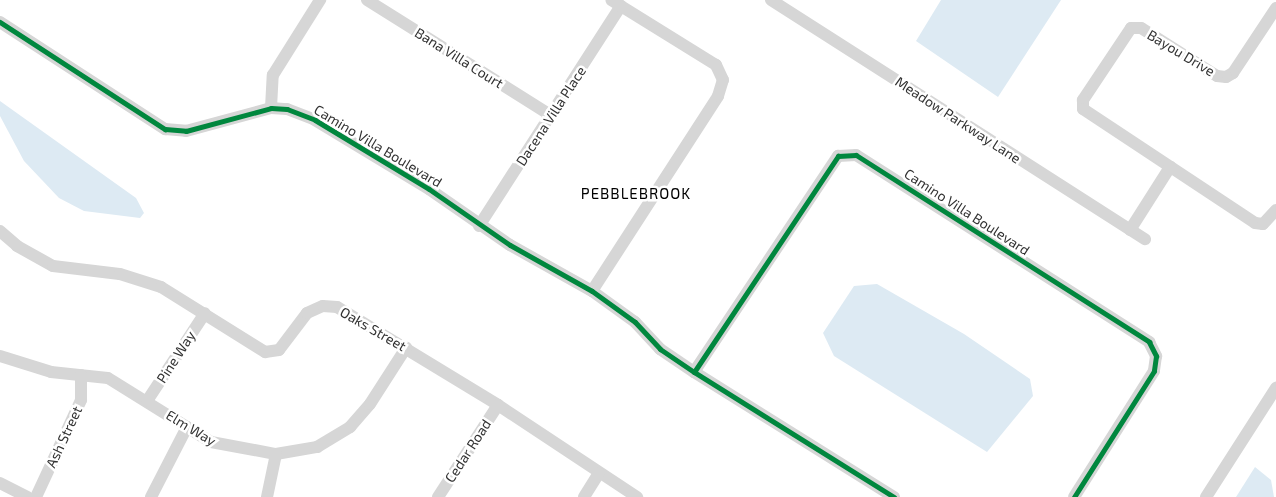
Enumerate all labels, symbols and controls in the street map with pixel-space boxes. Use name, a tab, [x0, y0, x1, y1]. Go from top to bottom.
street label: Bana Villa Court	[412, 24, 506, 92]
street label: Bayou Drive	[1144, 26, 1218, 80]
street label: Dacena Villa Place	[512, 63, 590, 169]
street label: Meadow Parkway Lane	[892, 73, 1024, 167]
street label: Camino Villa Boulevard	[311, 101, 445, 191]
street label: Camino Villa Boulevard	[901, 165, 1033, 259]
district label: PEBBLEBROOK	[579, 185, 693, 203]
street label: Oaks Street	[337, 303, 409, 355]
street label: Pine Way	[153, 328, 199, 386]
street label: Ash Street	[42, 404, 86, 470]
street label: Elm Way	[163, 406, 219, 450]
street label: Cedar Road	[441, 416, 495, 486]

